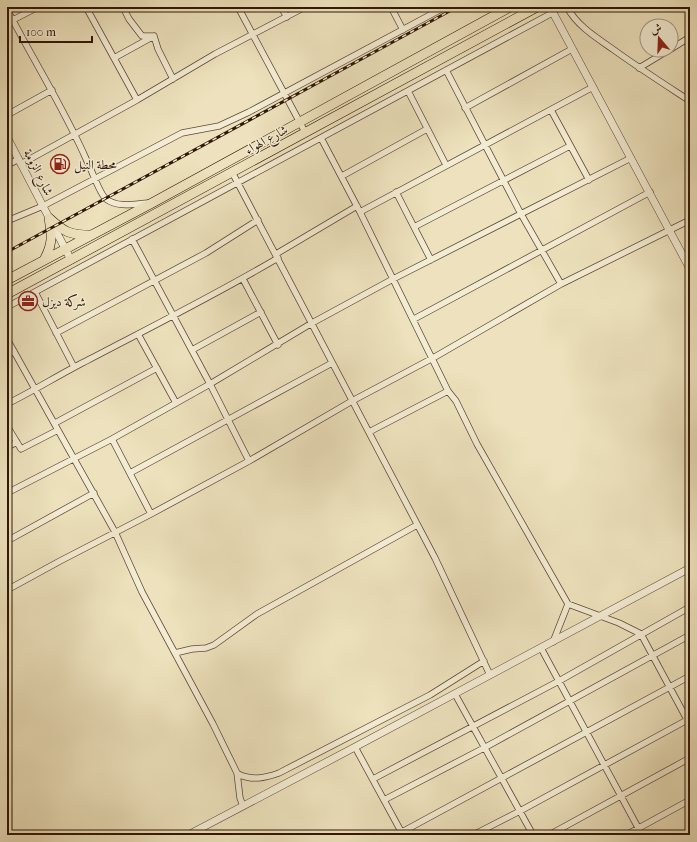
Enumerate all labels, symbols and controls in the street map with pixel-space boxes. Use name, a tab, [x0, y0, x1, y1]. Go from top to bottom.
scale bar	[20, 18, 92, 44]
north arrow	[639, 18, 679, 58]
text: ش	[649, 21, 663, 37]
text: 100 m	[26, 25, 56, 39]
street label: شارع الهواء	[242, 122, 292, 161]
street label: شارع الزومة	[17, 147, 57, 200]
fuel station icon: محطة النيل	[49, 153, 71, 175]
place label: محطة النيل	[74, 157, 117, 174]
office icon: شركة ديزل	[17, 290, 39, 312]
place label: شركة ديزل	[42, 293, 86, 310]

